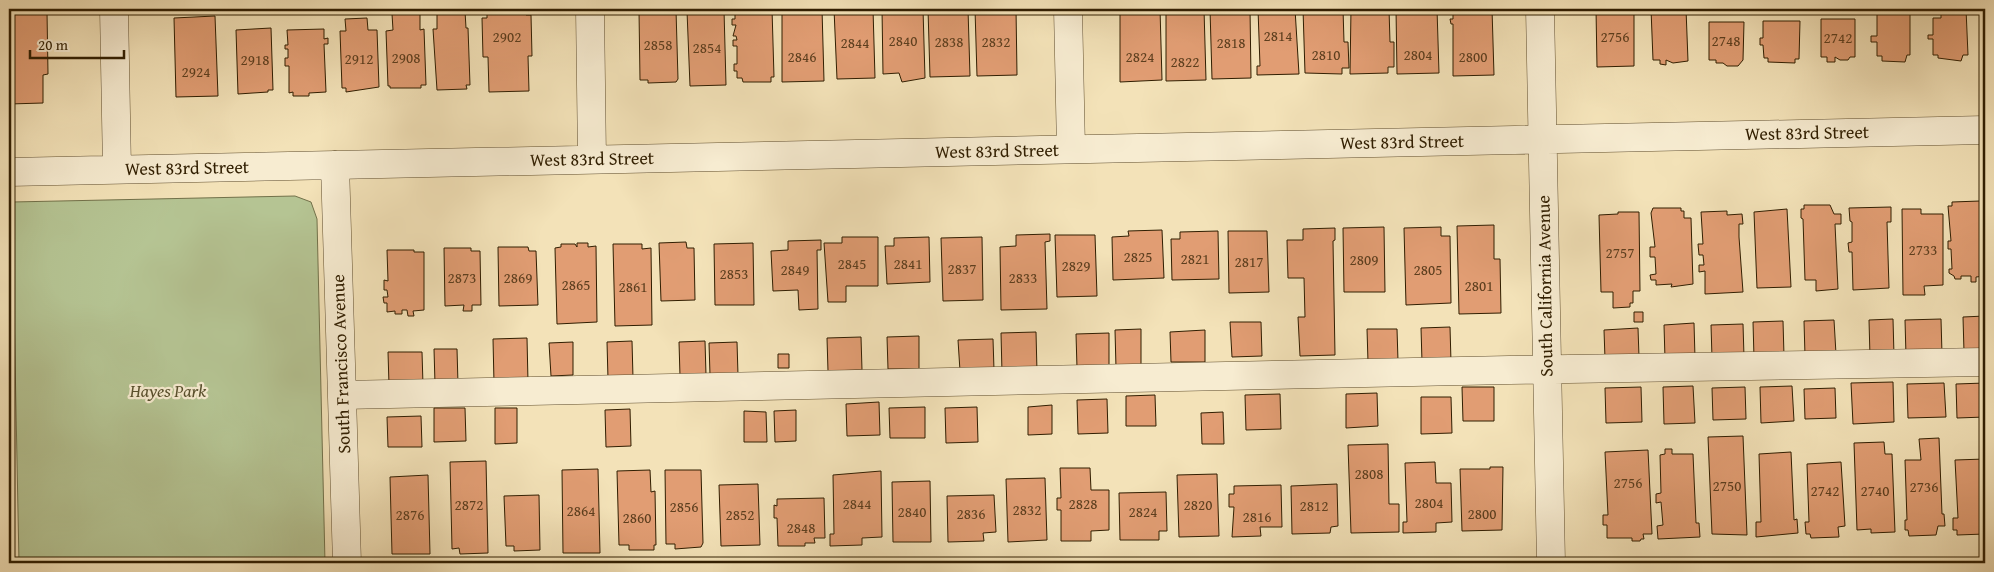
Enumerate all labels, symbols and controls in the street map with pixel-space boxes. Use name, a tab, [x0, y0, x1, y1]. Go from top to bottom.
house number: 2814	[1264, 25, 1292, 46]
house number: 2902	[493, 26, 521, 47]
house number: 2756	[1601, 26, 1629, 47]
house number: 2742	[1824, 27, 1852, 48]
scale bar	[30, 28, 124, 60]
house number: 2840	[889, 30, 917, 51]
house number: 2748	[1712, 30, 1740, 51]
house number: 2838	[935, 31, 963, 52]
house number: 2832	[982, 31, 1010, 52]
house number: 2844	[841, 32, 869, 53]
house number: 2818	[1217, 32, 1245, 53]
text: 20 m	[38, 34, 69, 55]
house number: 2858	[644, 34, 672, 55]
house number: 2854	[693, 37, 721, 58]
house number: 2810	[1312, 44, 1340, 65]
house number: 2804	[1404, 44, 1432, 65]
house number: 2846	[788, 46, 816, 67]
house number: 2824	[1126, 46, 1154, 67]
house number: 2800	[1459, 46, 1487, 67]
house number: 2908	[392, 47, 420, 68]
house number: 2912	[345, 48, 373, 69]
house number: 2918	[241, 49, 269, 70]
house number: 2822	[1171, 51, 1199, 72]
house number: 2924	[182, 61, 210, 82]
street label: West 83rd Street	[1745, 118, 1870, 147]
street label: West 83rd Street	[1340, 127, 1465, 156]
street label: West 83rd Street	[935, 136, 1060, 165]
street label: West 83rd Street	[530, 144, 655, 173]
street label: West 83rd Street	[125, 153, 250, 182]
street label: South California Avenue	[1529, 195, 1560, 377]
house number: 2733	[1909, 239, 1937, 260]
house number: 2757	[1606, 242, 1634, 263]
house number: 2825	[1124, 246, 1152, 267]
house number: 2821	[1181, 248, 1209, 269]
house number: 2809	[1350, 249, 1378, 270]
house number: 2817	[1235, 251, 1263, 272]
house number: 2845	[838, 253, 866, 274]
house number: 2841	[894, 253, 922, 274]
house number: 2829	[1062, 255, 1090, 276]
house number: 2837	[948, 258, 976, 279]
house number: 2849	[781, 259, 809, 280]
house number: 2805	[1414, 259, 1442, 280]
house number: 2853	[720, 263, 748, 284]
house number: 2873	[448, 267, 476, 288]
house number: 2869	[504, 267, 532, 288]
house number: 2833	[1009, 267, 1037, 288]
street label: South Francisco Avenue	[324, 274, 357, 454]
house number: 2865	[562, 274, 590, 295]
house number: 2801	[1465, 275, 1493, 296]
house number: 2861	[619, 276, 647, 297]
park label: Hayes Park	[129, 377, 207, 404]
house number: 2808	[1355, 463, 1383, 484]
house number: 2756	[1614, 472, 1642, 493]
house number: 2750	[1713, 475, 1741, 496]
house number: 2736	[1910, 476, 1938, 497]
house number: 2742	[1811, 480, 1839, 501]
house number: 2740	[1861, 480, 1889, 501]
house number: 2804	[1415, 492, 1443, 513]
house number: 2844	[843, 493, 871, 514]
house number: 2828	[1069, 493, 1097, 514]
house number: 2872	[455, 494, 483, 515]
house number: 2820	[1184, 494, 1212, 515]
house number: 2812	[1300, 495, 1328, 516]
house number: 2856	[670, 496, 698, 517]
house number: 2832	[1013, 499, 1041, 520]
house number: 2864	[567, 500, 595, 521]
house number: 2840	[898, 501, 926, 522]
house number: 2824	[1129, 501, 1157, 522]
house number: 2836	[957, 503, 985, 524]
house number: 2800	[1468, 503, 1496, 524]
house number: 2876	[396, 504, 424, 525]
house number: 2852	[726, 504, 754, 525]
house number: 2816	[1243, 506, 1271, 527]
house number: 2860	[623, 507, 651, 528]
house number: 2848	[787, 517, 815, 538]

